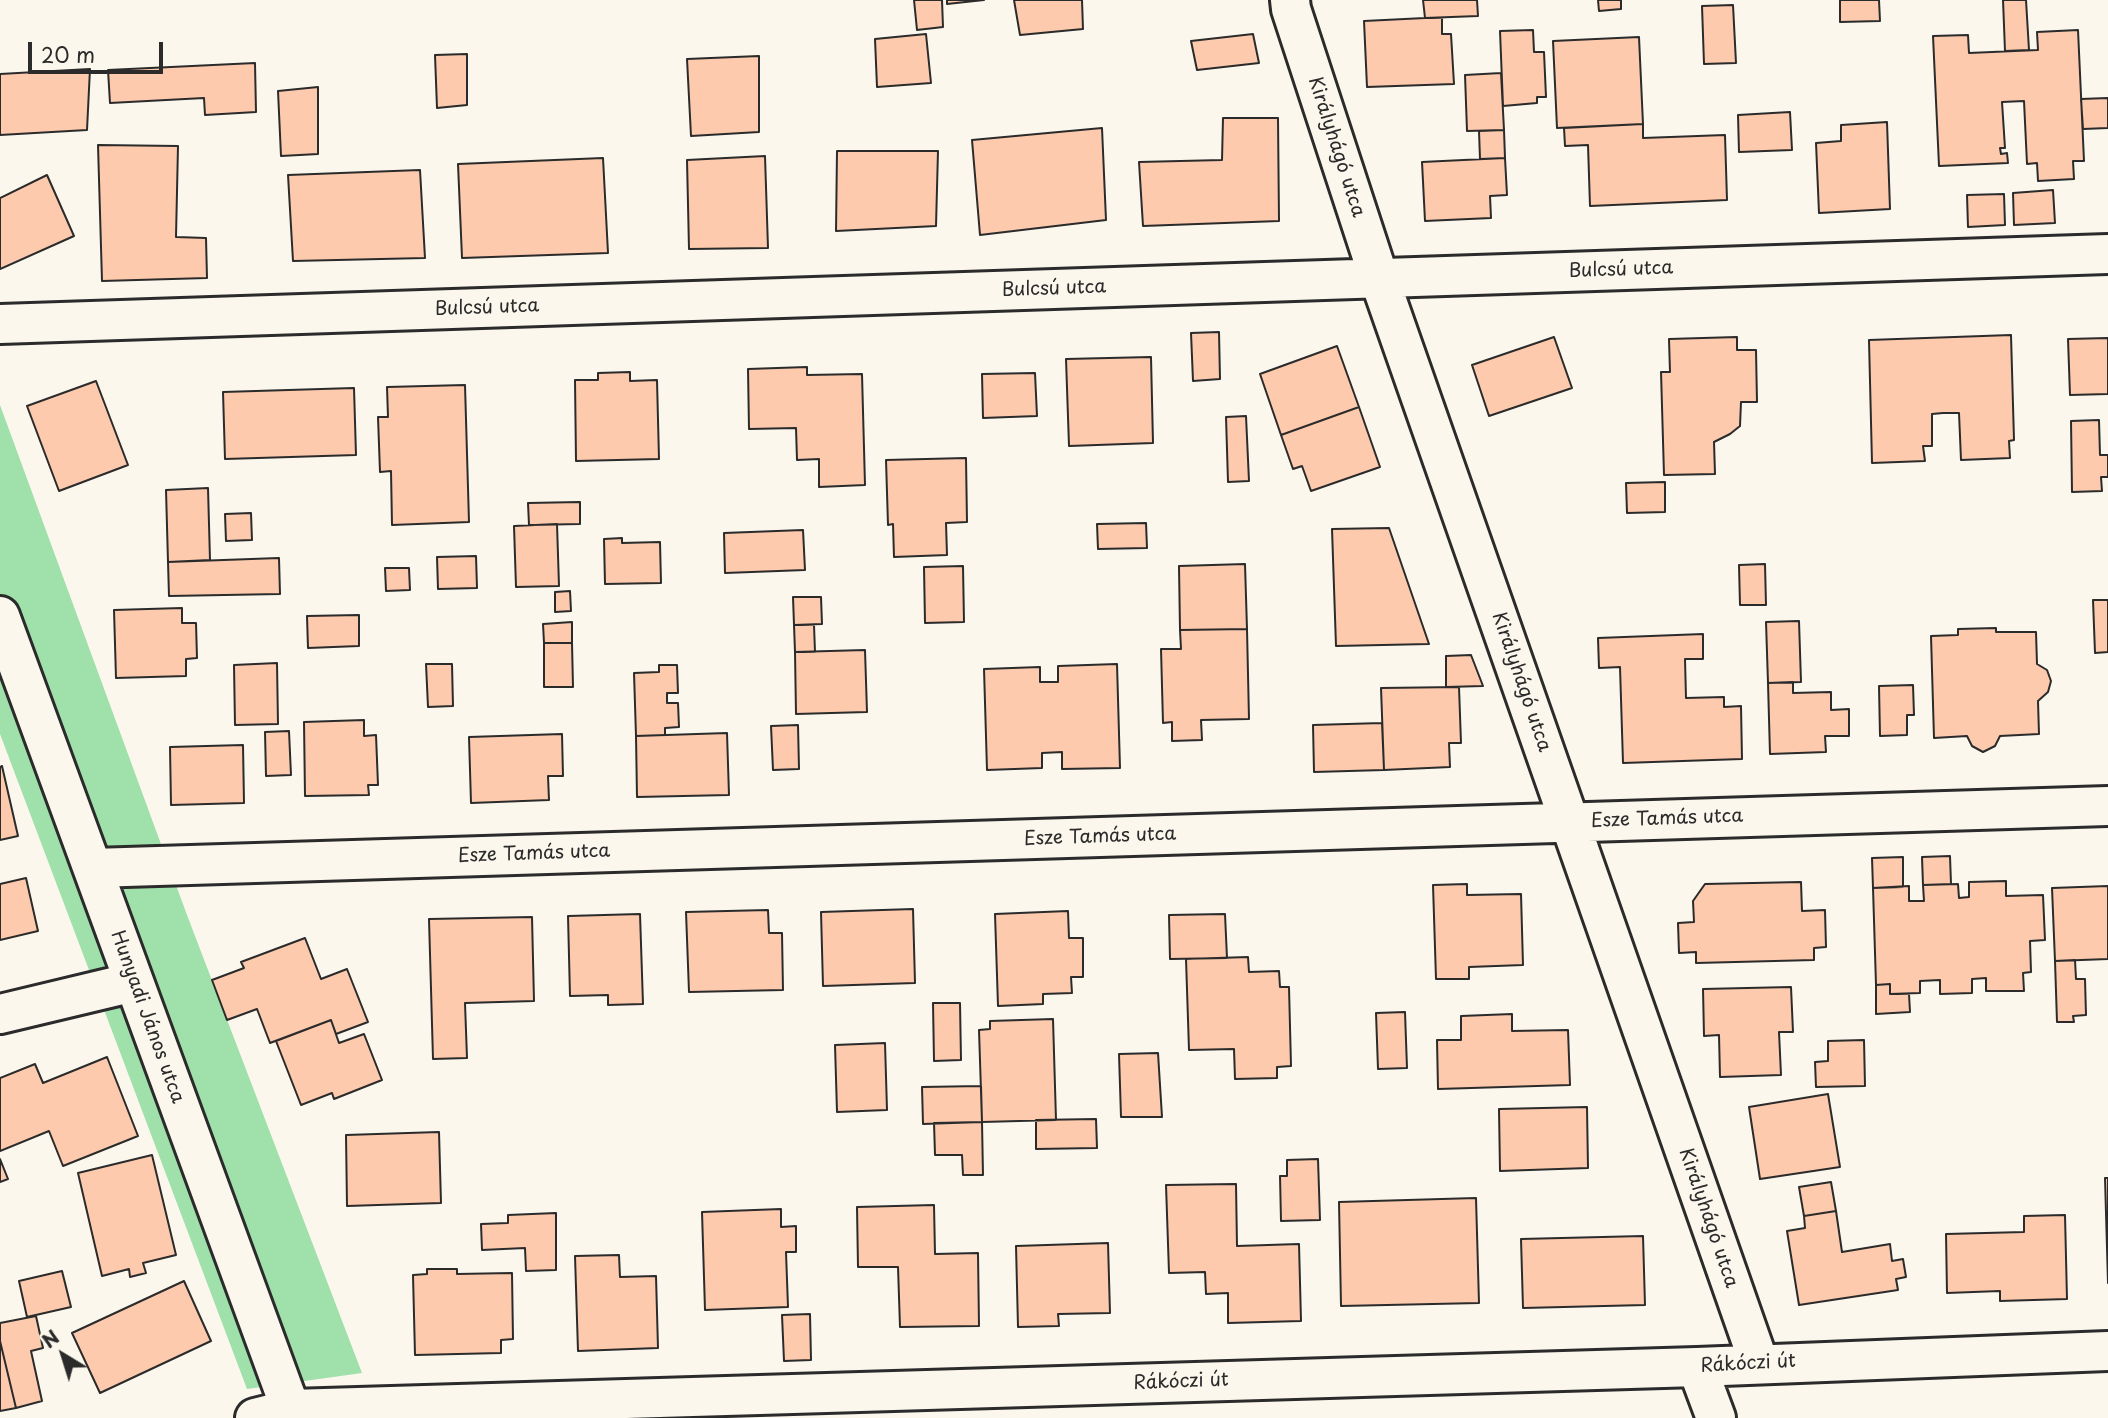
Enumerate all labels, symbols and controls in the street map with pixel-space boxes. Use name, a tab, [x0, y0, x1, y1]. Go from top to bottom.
scale bar	[32, 28, 166, 72]
text: 20 m	[41, 38, 95, 70]
street label: Királyhágó utca	[1303, 74, 1369, 220]
street label: Bulcsú utca	[1568, 257, 1674, 283]
street label: Bulcsú utca	[1001, 276, 1107, 302]
street label: Bulcsú utca	[434, 295, 540, 321]
street label: Királyhágó utca	[1486, 609, 1556, 755]
street label: Esze Tamás utca	[1590, 805, 1744, 833]
street label: Esze Tamás utca	[1023, 823, 1177, 851]
street label: Esze Tamás utca	[457, 840, 611, 868]
street label: Hunyadi János utca	[105, 927, 189, 1107]
street label: Királyhágó utca	[1673, 1145, 1743, 1291]
north arrow	[28, 1320, 98, 1390]
text: N	[36, 1323, 65, 1354]
street label: Rákóczi út	[1700, 1350, 1796, 1378]
street label: Rákóczi út	[1133, 1369, 1229, 1395]

